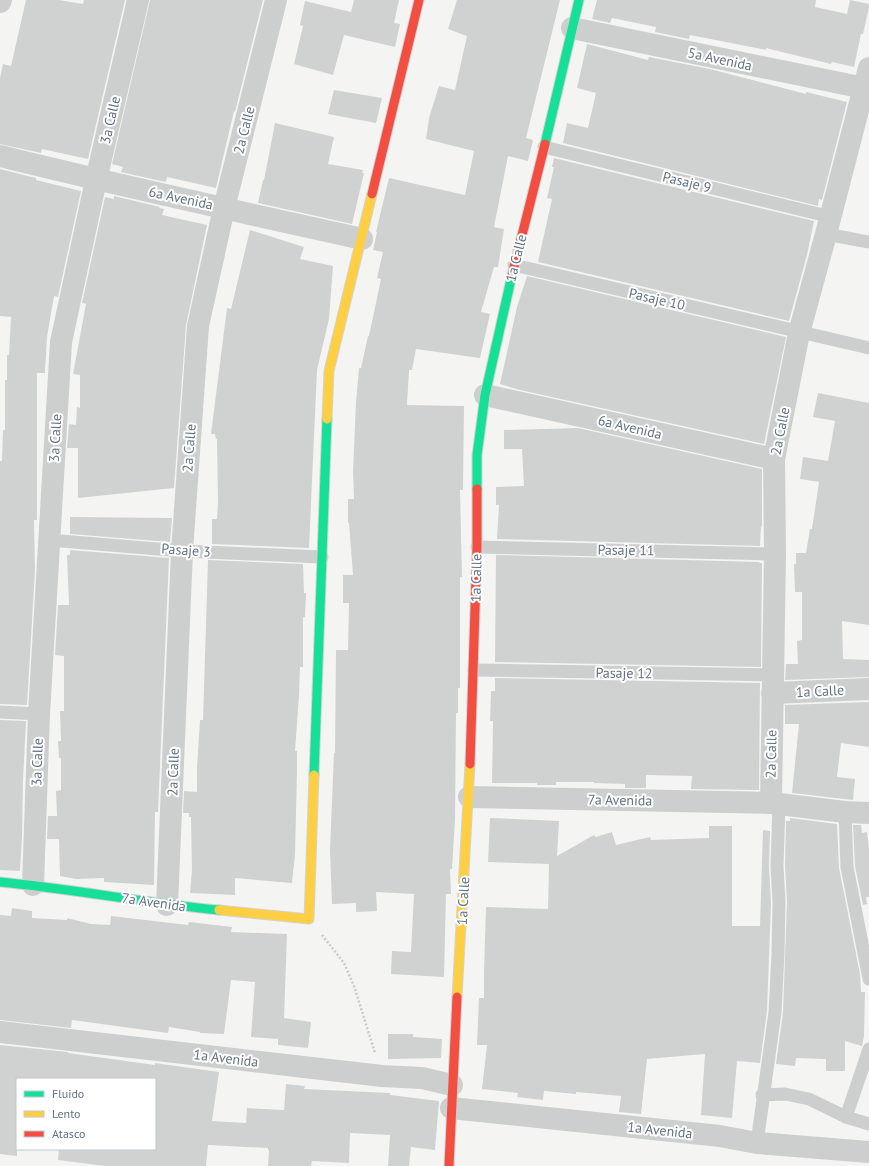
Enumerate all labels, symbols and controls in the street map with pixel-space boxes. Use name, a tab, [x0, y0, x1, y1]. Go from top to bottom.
street label: 5a Avenida	[686, 43, 754, 75]
street label: 3a Calle	[96, 94, 124, 146]
street label: 2a Calle	[229, 104, 259, 156]
street label: Pasaje 9	[661, 167, 713, 197]
street label: 6a Avenida	[147, 182, 215, 214]
street label: 1a Calle	[501, 232, 531, 284]
street label: Pasaje 10	[627, 284, 687, 314]
street label: 2a Calle	[767, 406, 793, 456]
street label: 6a Avenida	[596, 411, 664, 443]
street label: 3a Calle	[45, 413, 65, 463]
street label: 2a Calle	[178, 423, 200, 473]
street label: Pasaje 3	[161, 539, 211, 561]
street label: Pasaje 11	[597, 541, 655, 559]
street label: 1a Calle	[467, 554, 485, 602]
street label: Pasaje 12	[595, 664, 653, 682]
street label: 1a Calle	[795, 681, 845, 701]
street label: 2a Calle	[762, 730, 780, 778]
street label: 3a Calle	[27, 738, 47, 786]
street label: 2a Calle	[163, 748, 183, 796]
street label: 7a Avenida	[588, 790, 652, 810]
street label: 1a Calle	[453, 876, 473, 926]
street label: 7a Avenida	[121, 889, 187, 915]
street label: 1a Avenida	[193, 1045, 259, 1071]
legend	[16, 1078, 156, 1150]
text: Fluido	[52, 1086, 84, 1101]
text: Lento	[52, 1106, 81, 1121]
street label: 1a Avenida	[627, 1118, 693, 1142]
text: Atasco	[52, 1126, 85, 1141]

